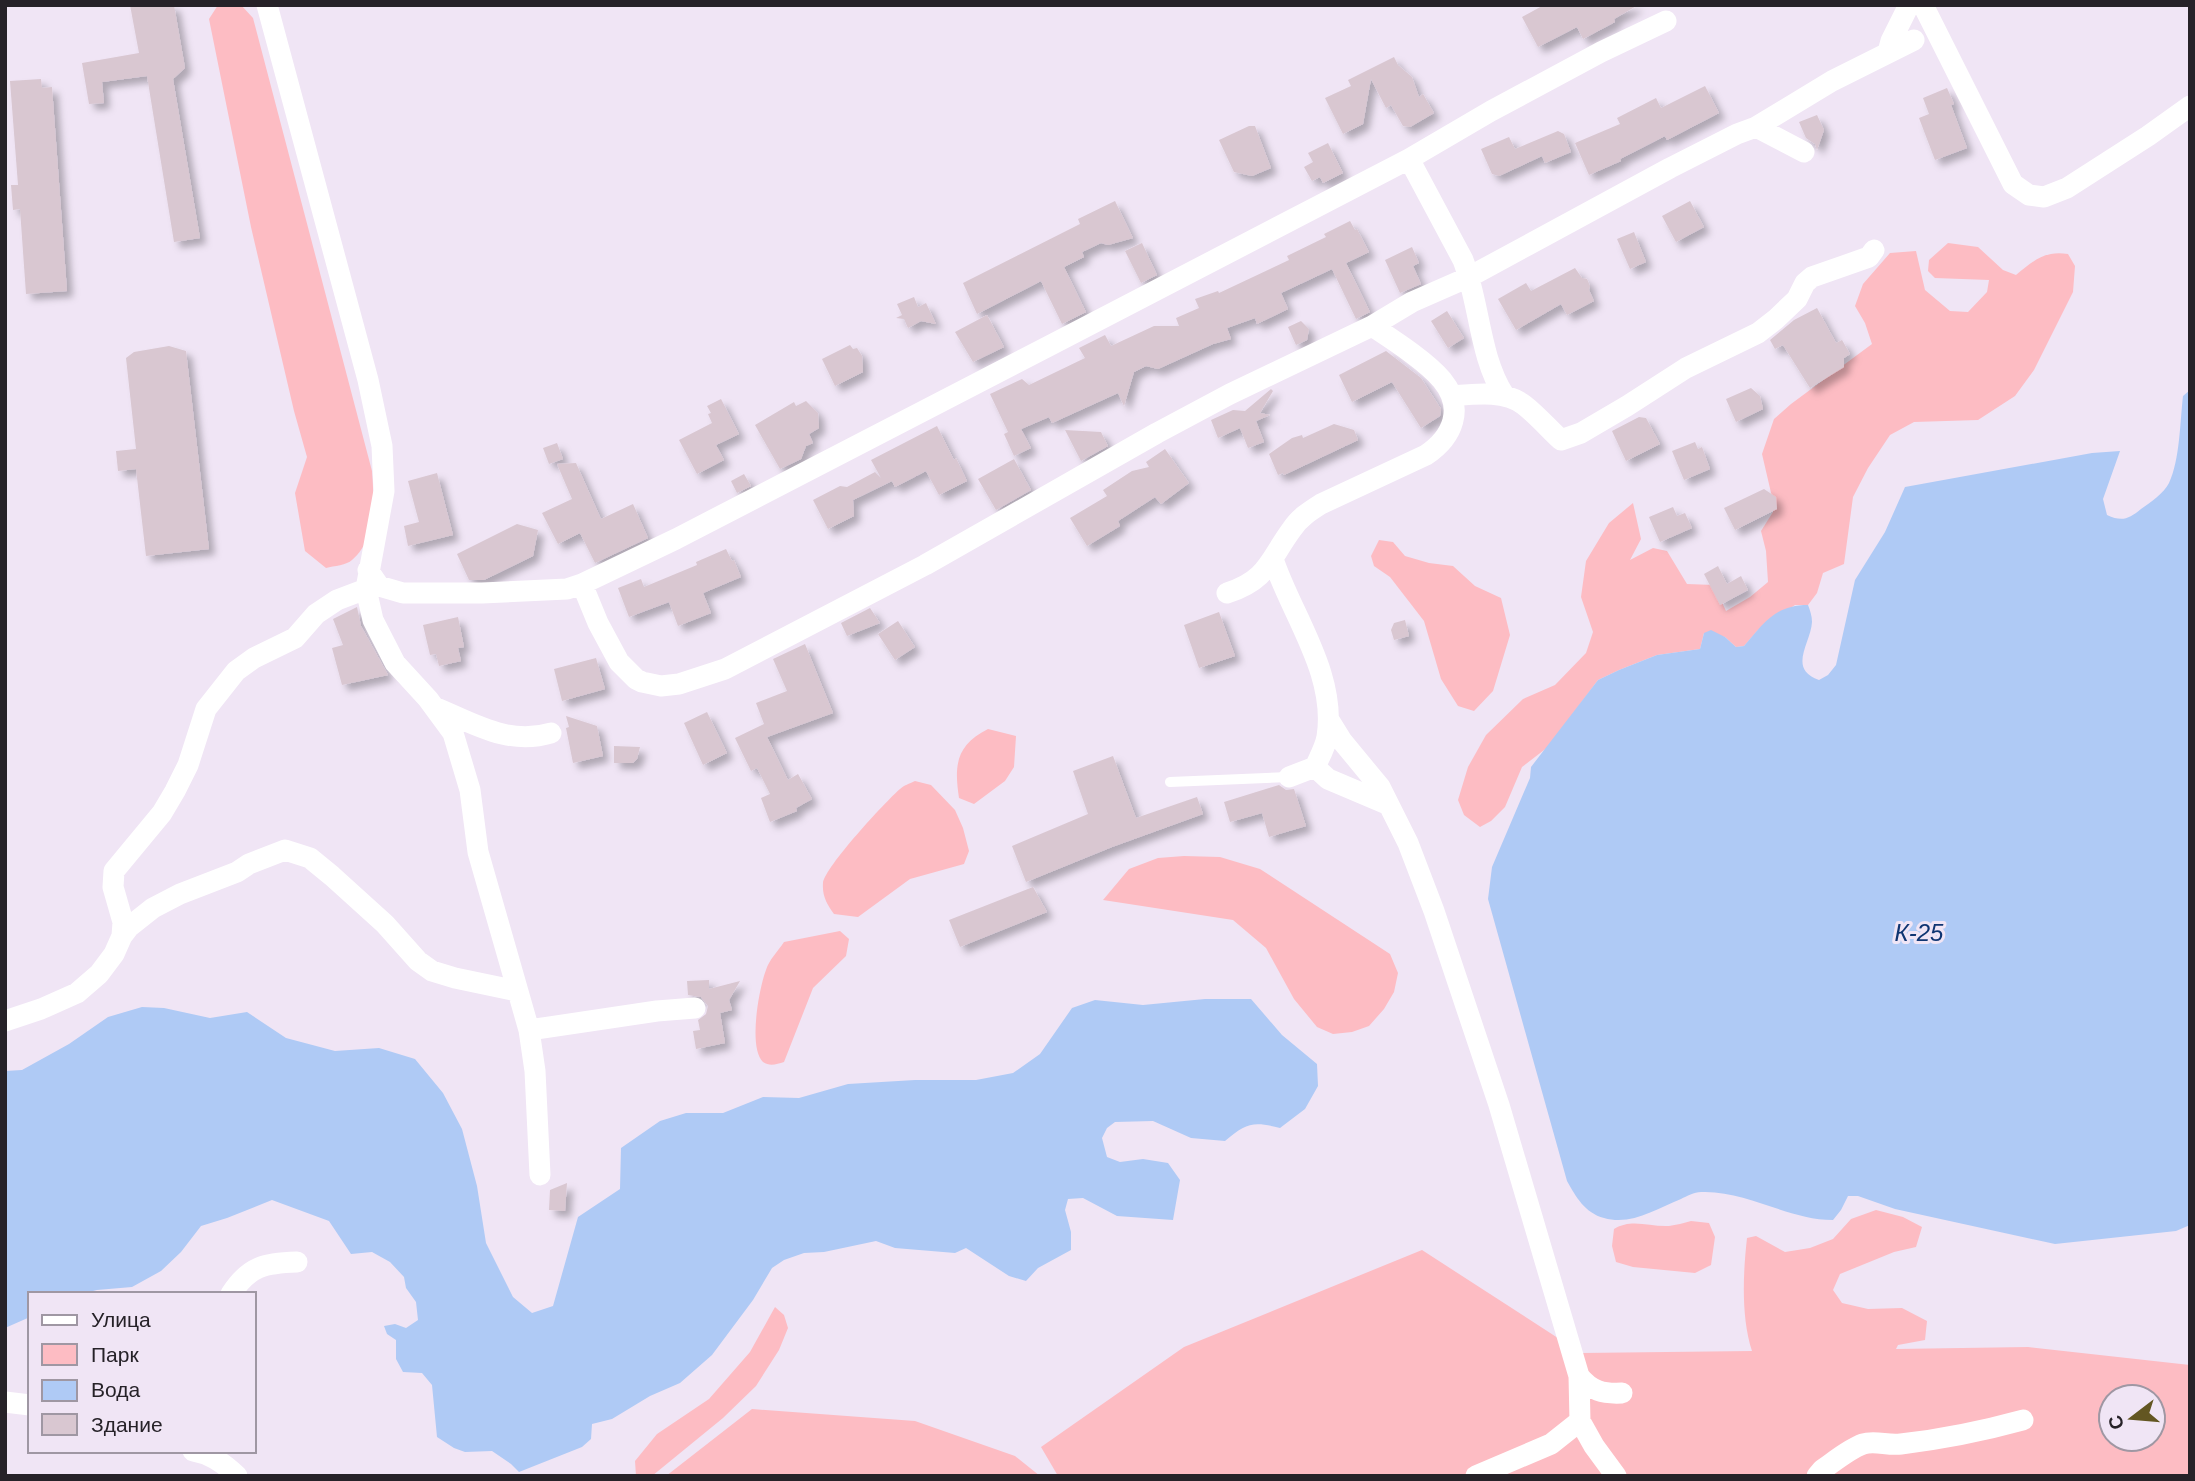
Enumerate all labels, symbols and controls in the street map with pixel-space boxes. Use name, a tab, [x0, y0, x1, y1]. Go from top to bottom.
water label: К-25	[1895, 919, 1944, 946]
legend	[28, 1292, 256, 1453]
text: Улица	[91, 1308, 151, 1331]
text: Парк	[91, 1343, 139, 1366]
text: Вода	[91, 1378, 140, 1401]
north arrow	[2097, 1383, 2167, 1453]
text: Здание	[91, 1413, 163, 1436]
text: С	[2104, 1413, 2128, 1432]

